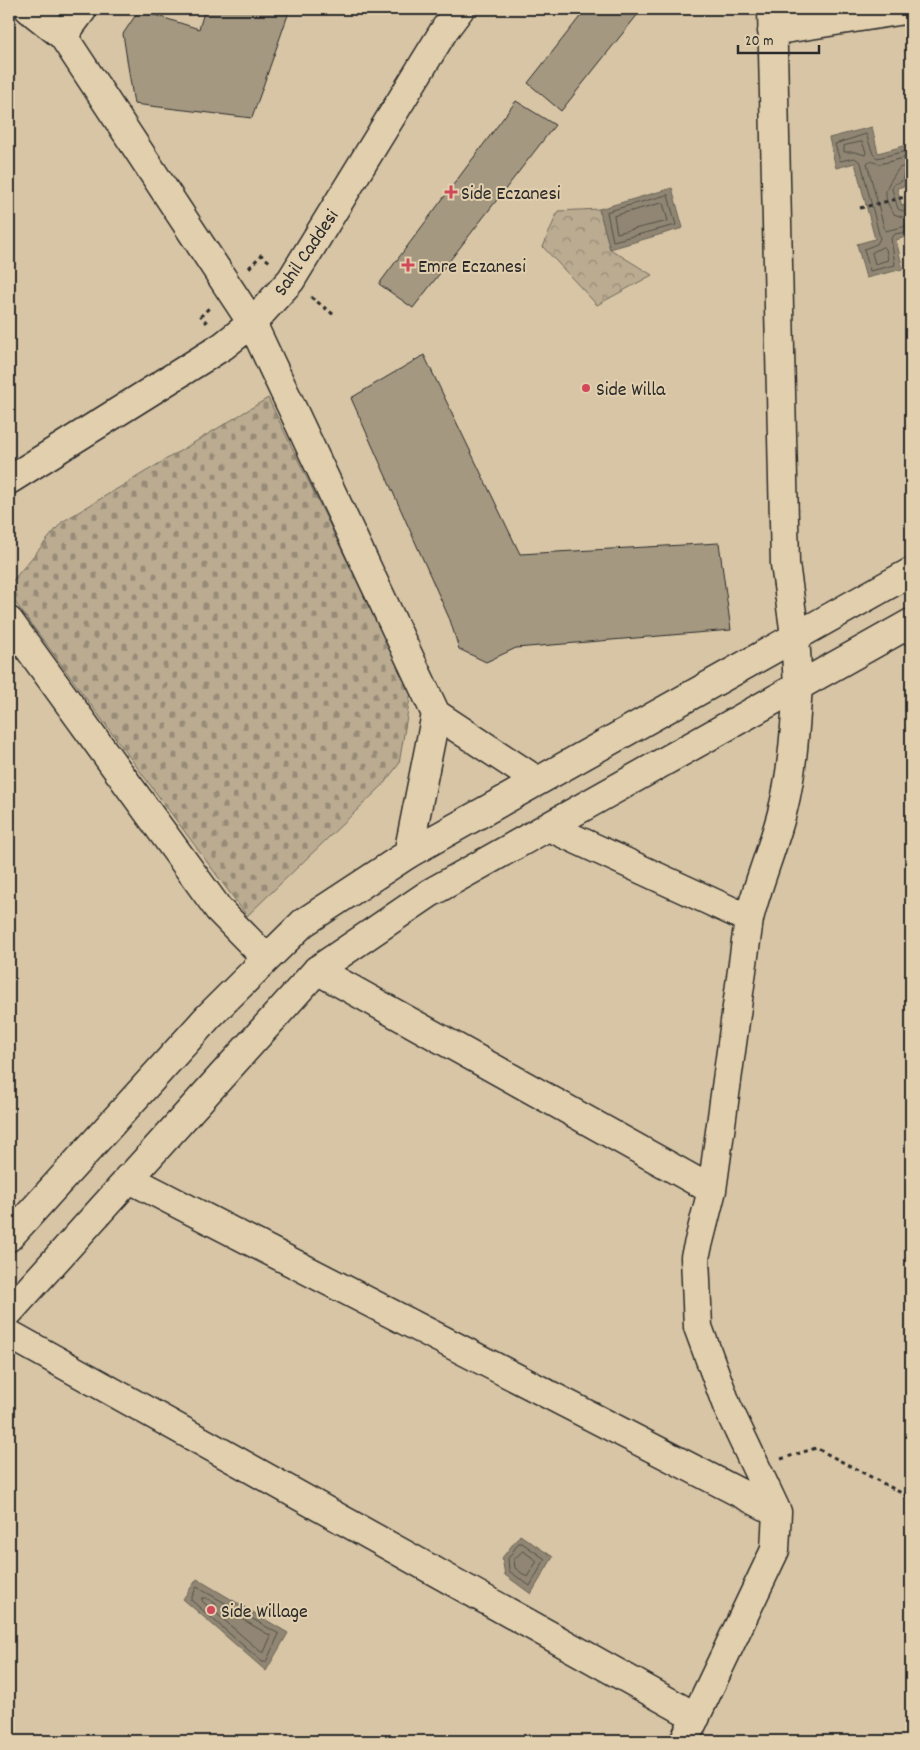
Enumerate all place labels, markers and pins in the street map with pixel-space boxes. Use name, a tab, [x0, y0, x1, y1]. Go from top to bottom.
place label: Side Eczanesi	[461, 181, 561, 209]
marker: Side Eczanesi	[445, 186, 457, 198]
place label: Emre Eczanesi	[418, 254, 526, 282]
marker: Emre Eczanesi	[402, 259, 414, 271]
place label: Side Willa	[596, 377, 666, 405]
marker: Side Willa	[580, 382, 592, 394]
place label: Side Willage	[221, 1599, 308, 1627]
marker: Side Willage	[205, 1604, 217, 1616]

